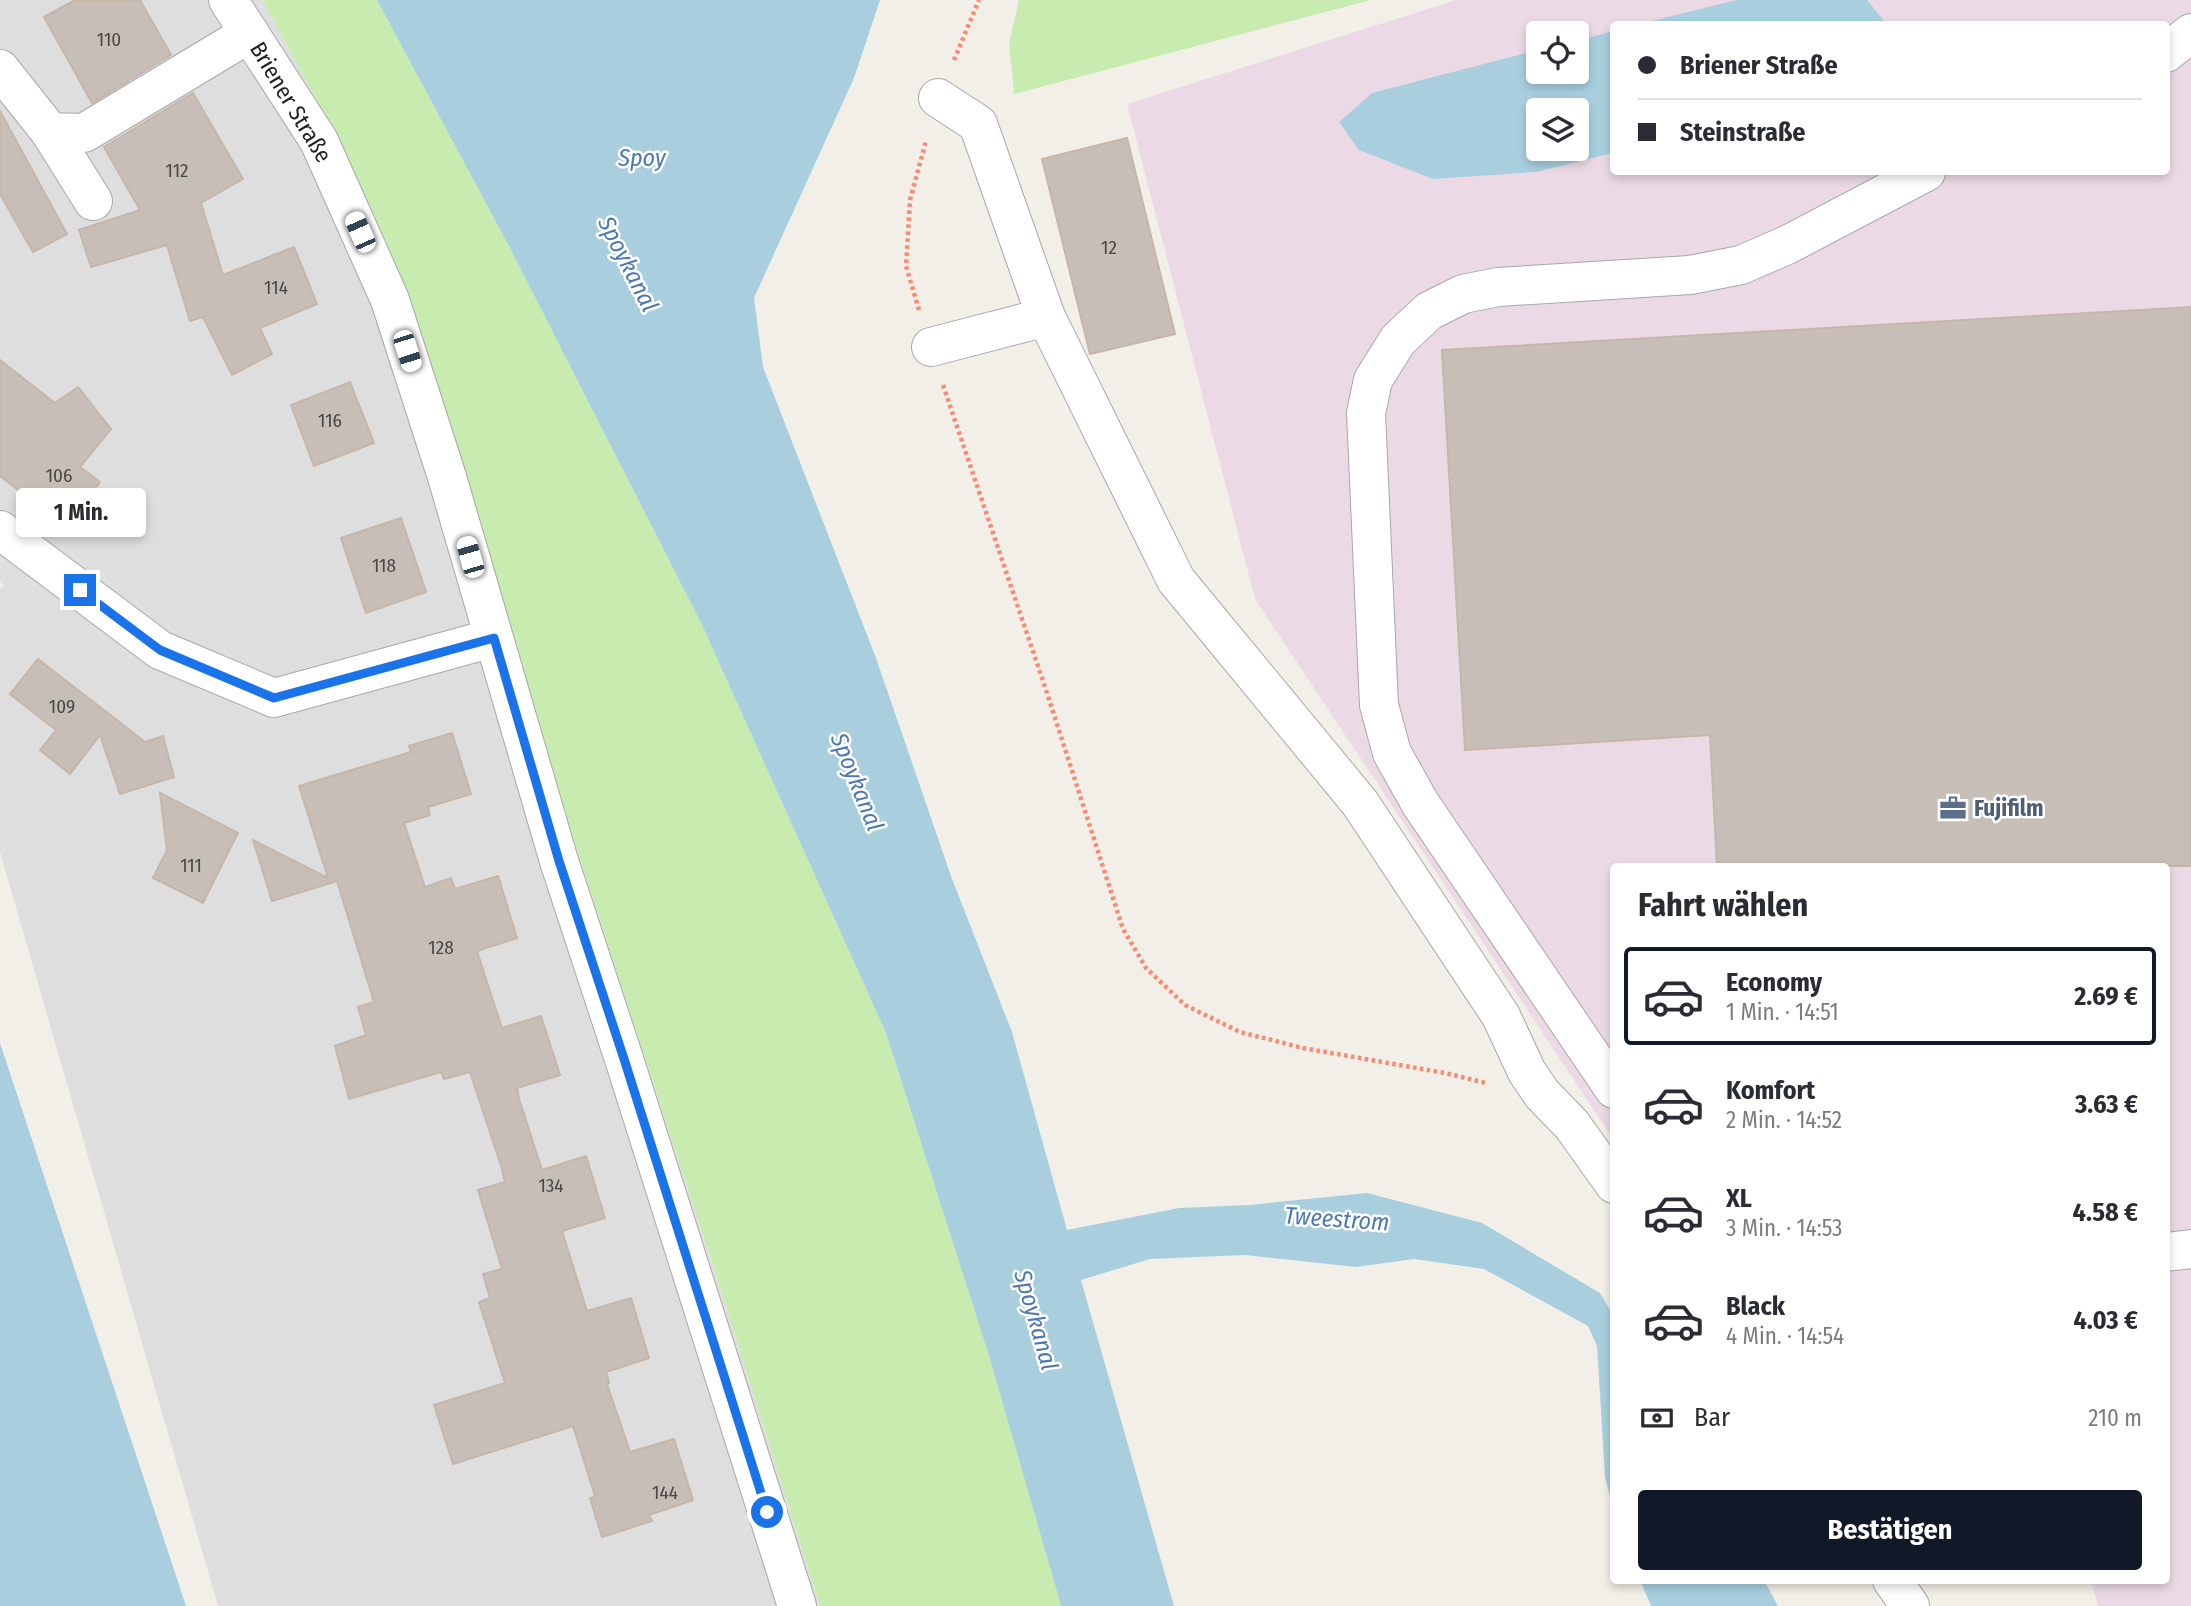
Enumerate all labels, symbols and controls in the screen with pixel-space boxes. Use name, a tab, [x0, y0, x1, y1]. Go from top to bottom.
map controls	[1526, 21, 1589, 161]
button: locate	[1526, 21, 1589, 84]
house number: 110	[97, 28, 121, 51]
street label: Briener Straße	[244, 37, 338, 167]
text: Briener Straße	[1680, 50, 1838, 81]
button: layers	[1526, 98, 1589, 161]
text: Steinstraße	[1680, 117, 1805, 148]
water label: Spoy	[617, 144, 667, 172]
house number: 112	[166, 159, 188, 182]
car	[342, 209, 379, 255]
water label: Spoykanal	[592, 211, 664, 316]
house number: 12	[1101, 236, 1117, 259]
house number: 114	[264, 276, 288, 299]
car	[391, 328, 424, 374]
house number: 116	[318, 409, 342, 432]
house number: 106	[46, 464, 72, 487]
callout: 1 Min.	[15, 489, 145, 538]
text: 1 Min.	[54, 498, 108, 526]
car	[455, 534, 486, 580]
house number: 118	[372, 554, 396, 577]
route end	[64, 574, 96, 606]
house number: 109	[49, 695, 75, 718]
water label: Spoykanal	[824, 728, 889, 835]
office icon: Fujifilm	[1938, 793, 1968, 823]
place label: Fujifilm	[1974, 794, 2044, 822]
house number: 111	[180, 854, 202, 877]
text: Fahrt wählen	[1638, 886, 1808, 924]
house number: 128	[428, 936, 454, 959]
icon: car	[1642, 965, 1705, 1028]
text: Economy	[1726, 967, 1822, 998]
text: 2.69 €	[2074, 981, 2138, 1012]
text: 1 Min. · 14:51	[1726, 998, 1839, 1026]
icon: car	[1642, 1073, 1705, 1136]
text: Komfort	[1726, 1075, 1815, 1106]
text: 3.63 €	[2075, 1089, 2138, 1120]
text: 2 Min. · 14:52	[1726, 1106, 1842, 1134]
house number: 134	[538, 1174, 564, 1197]
icon: car	[1642, 1181, 1705, 1244]
text: XL	[1726, 1183, 1752, 1214]
text: 4.58 €	[2073, 1197, 2138, 1228]
water label: Tweestrom	[1284, 1201, 1390, 1237]
text: 3 Min. · 14:53	[1726, 1214, 1842, 1242]
water label: Spoykanal	[1008, 1266, 1064, 1373]
icon: car	[1642, 1289, 1705, 1352]
text: Black	[1726, 1291, 1785, 1322]
text: 4.03 €	[2073, 1305, 2138, 1336]
text: 4 Min. · 14:54	[1726, 1322, 1844, 1350]
icon: cash	[1638, 1399, 1676, 1437]
text: Bar	[1694, 1402, 1730, 1433]
text: 210 m	[2088, 1404, 2142, 1432]
house number: 144	[652, 1481, 678, 1504]
button: Bestätigen	[1638, 1490, 2142, 1570]
route start	[751, 1496, 783, 1528]

